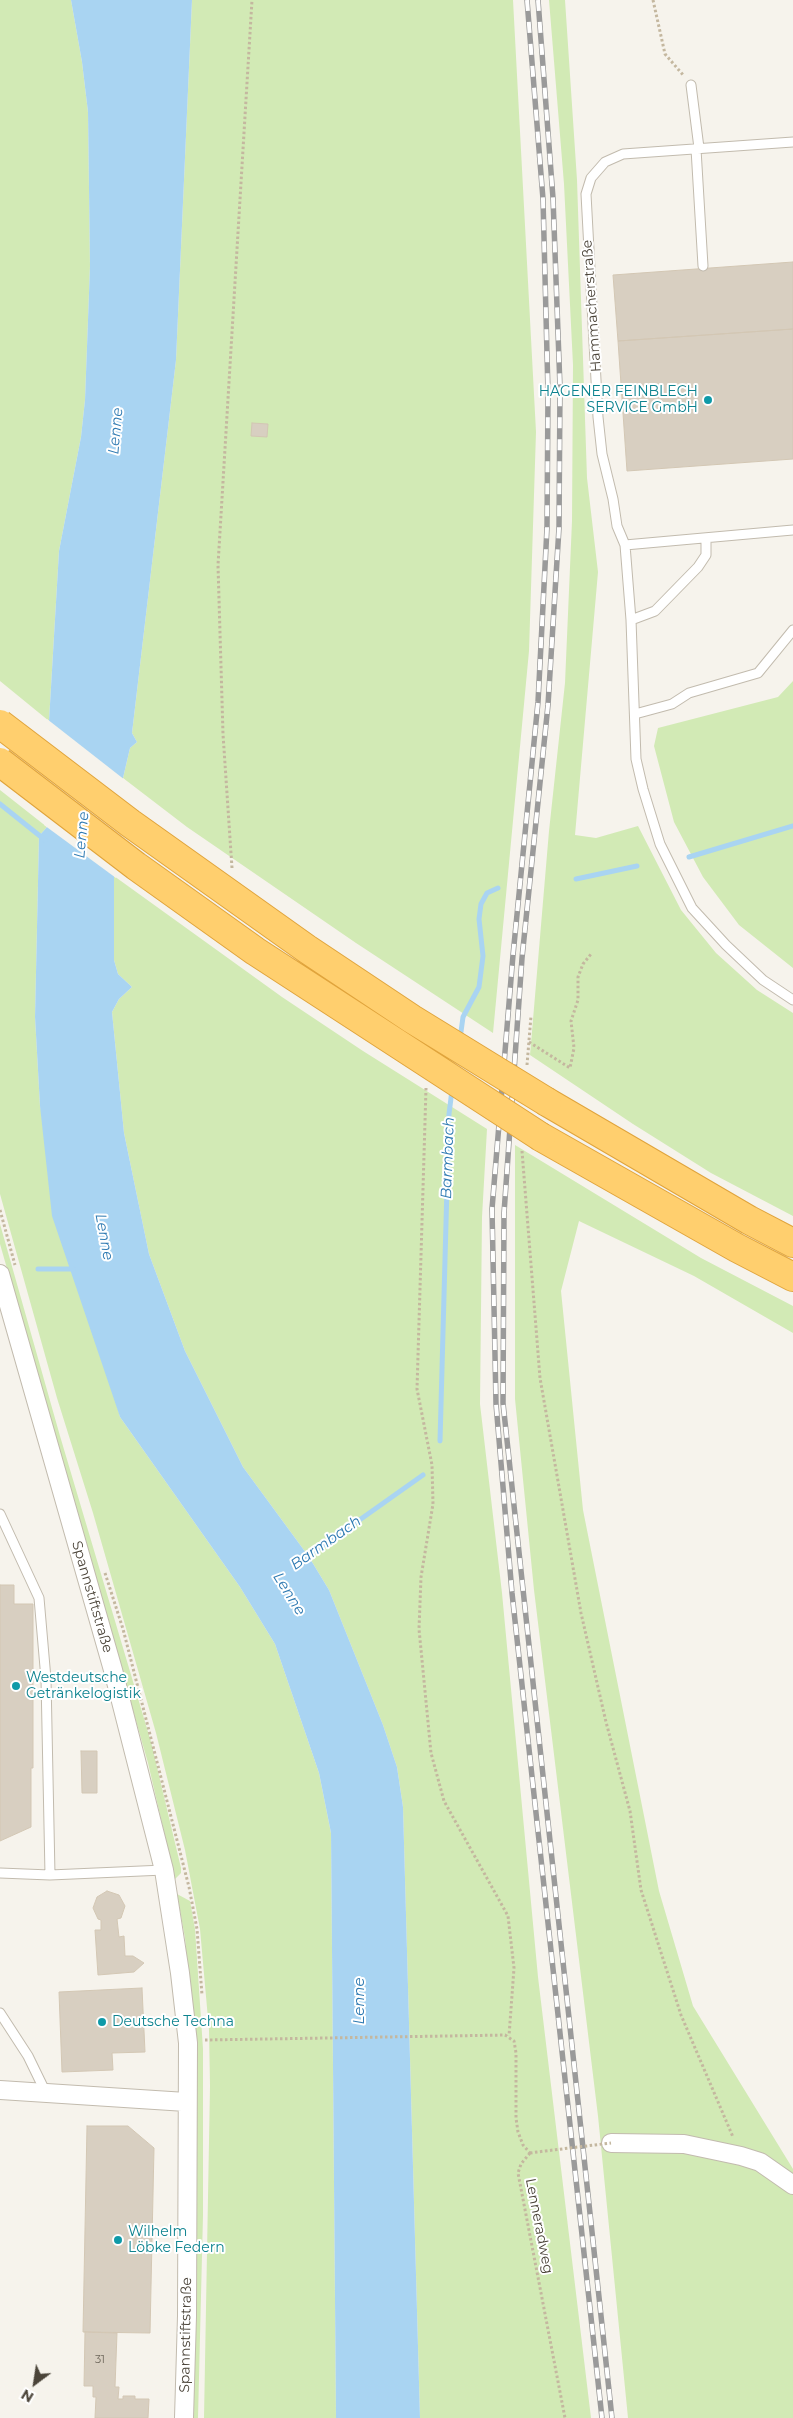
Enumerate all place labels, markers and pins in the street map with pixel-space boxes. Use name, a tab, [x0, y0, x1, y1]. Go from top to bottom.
place label: HAGENER FEINBLECH SERVICE GmbH	[539, 384, 698, 417]
marker: HAGENER FEINBLECH SERVICE GmbH	[702, 394, 714, 406]
place label: Westdeutsche Getränkelogistik	[26, 1670, 141, 1702]
marker: Westdeutsche Getränkelogistik	[10, 1680, 22, 1692]
place label: Deutsche Techna	[112, 2014, 234, 2030]
marker: Deutsche Techna	[96, 2016, 108, 2028]
place label: Wilhelm Löbke Federn	[128, 2224, 225, 2256]
marker: Wilhelm Löbke Federn	[112, 2234, 124, 2246]

